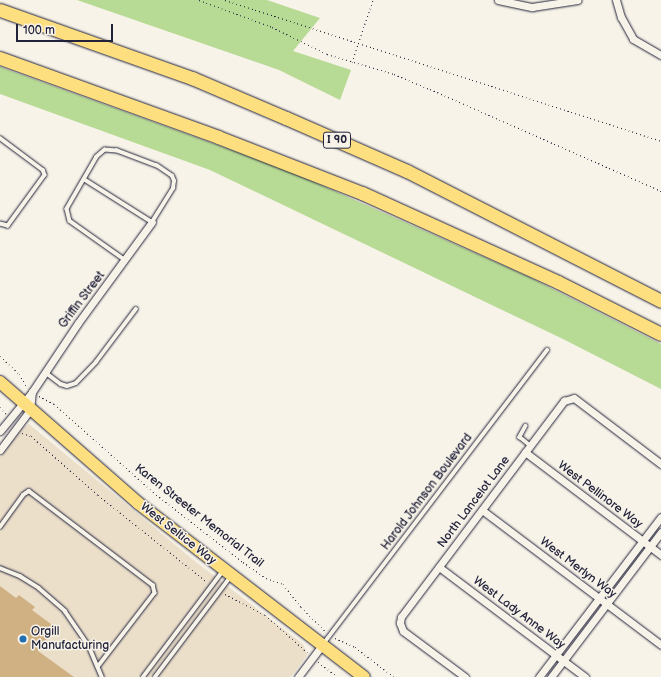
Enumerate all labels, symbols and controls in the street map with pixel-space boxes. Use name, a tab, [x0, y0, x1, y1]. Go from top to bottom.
scale bar	[18, 16, 115, 42]
text: 100 m	[23, 23, 55, 38]
road number: I 90	[322, 131, 352, 149]
street label: Griffin Street	[56, 269, 108, 331]
street label: Harold Johnson Boulevard	[378, 431, 476, 553]
street label: North Lancelot Lane	[435, 453, 513, 551]
street label: West Pellinore Way	[555, 458, 645, 532]
street label: Karen Streeter Memorial Trail	[132, 461, 266, 571]
street label: West Seltice Way	[137, 500, 219, 568]
street label: West Merlyn Way	[537, 534, 619, 602]
street label: West Lady Anne Way	[470, 573, 568, 653]
place label: Orgill Manufacturing	[31, 625, 109, 653]
marker: Orgill Manufacturing	[18, 634, 28, 644]

